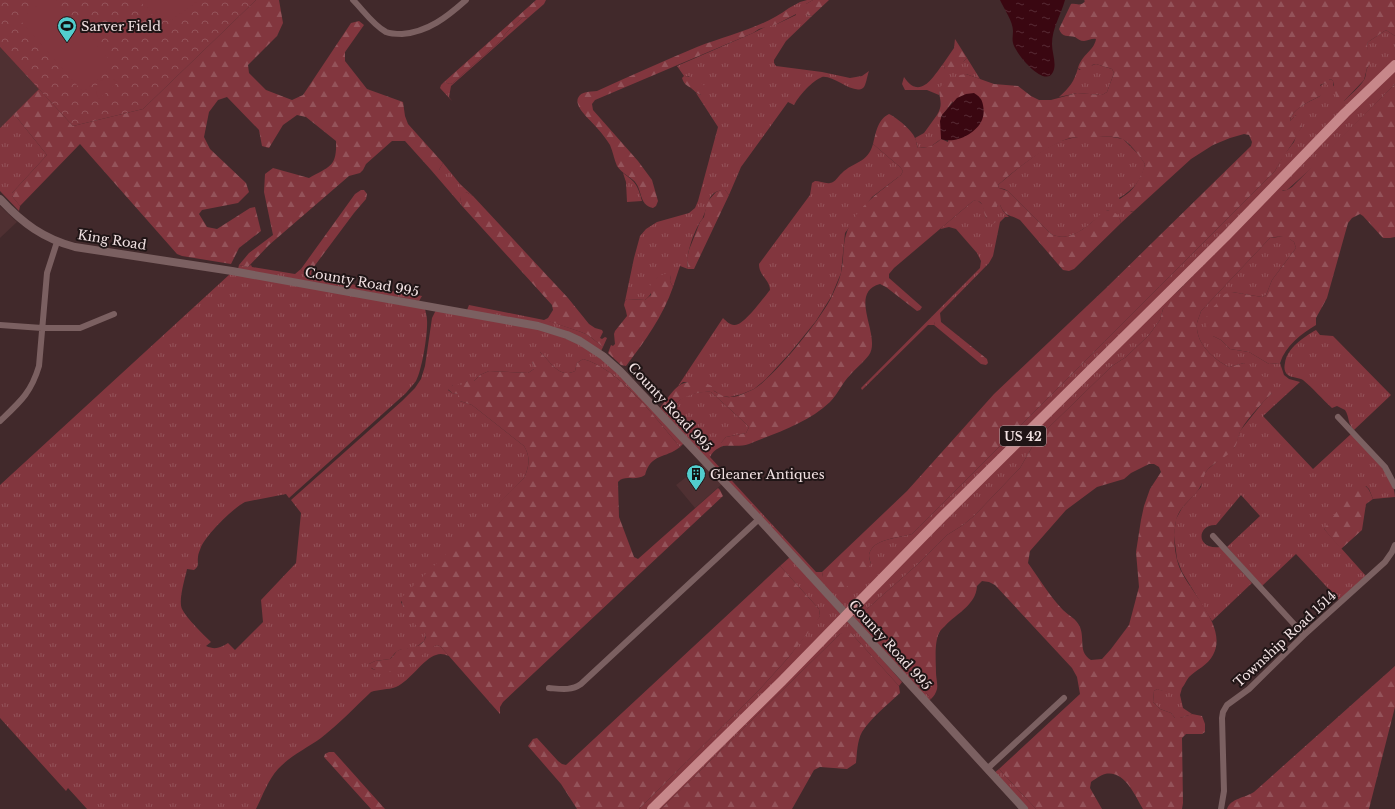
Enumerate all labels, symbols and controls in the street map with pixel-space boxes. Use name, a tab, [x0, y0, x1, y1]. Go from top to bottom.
sports icon: Sarver Field	[56, 15, 78, 43]
place label: Sarver Field	[81, 18, 161, 35]
street label: King Road	[76, 226, 148, 254]
street label: County Road 995	[304, 264, 420, 300]
street label: County Road 995	[624, 359, 716, 455]
road number: US 42	[1000, 426, 1046, 446]
building icon: Gleaner Antiques	[685, 463, 707, 491]
place label: Gleaner Antiques	[710, 466, 825, 483]
street label: Township Road 1514	[1230, 587, 1340, 691]
street label: County Road 995	[845, 596, 935, 694]

